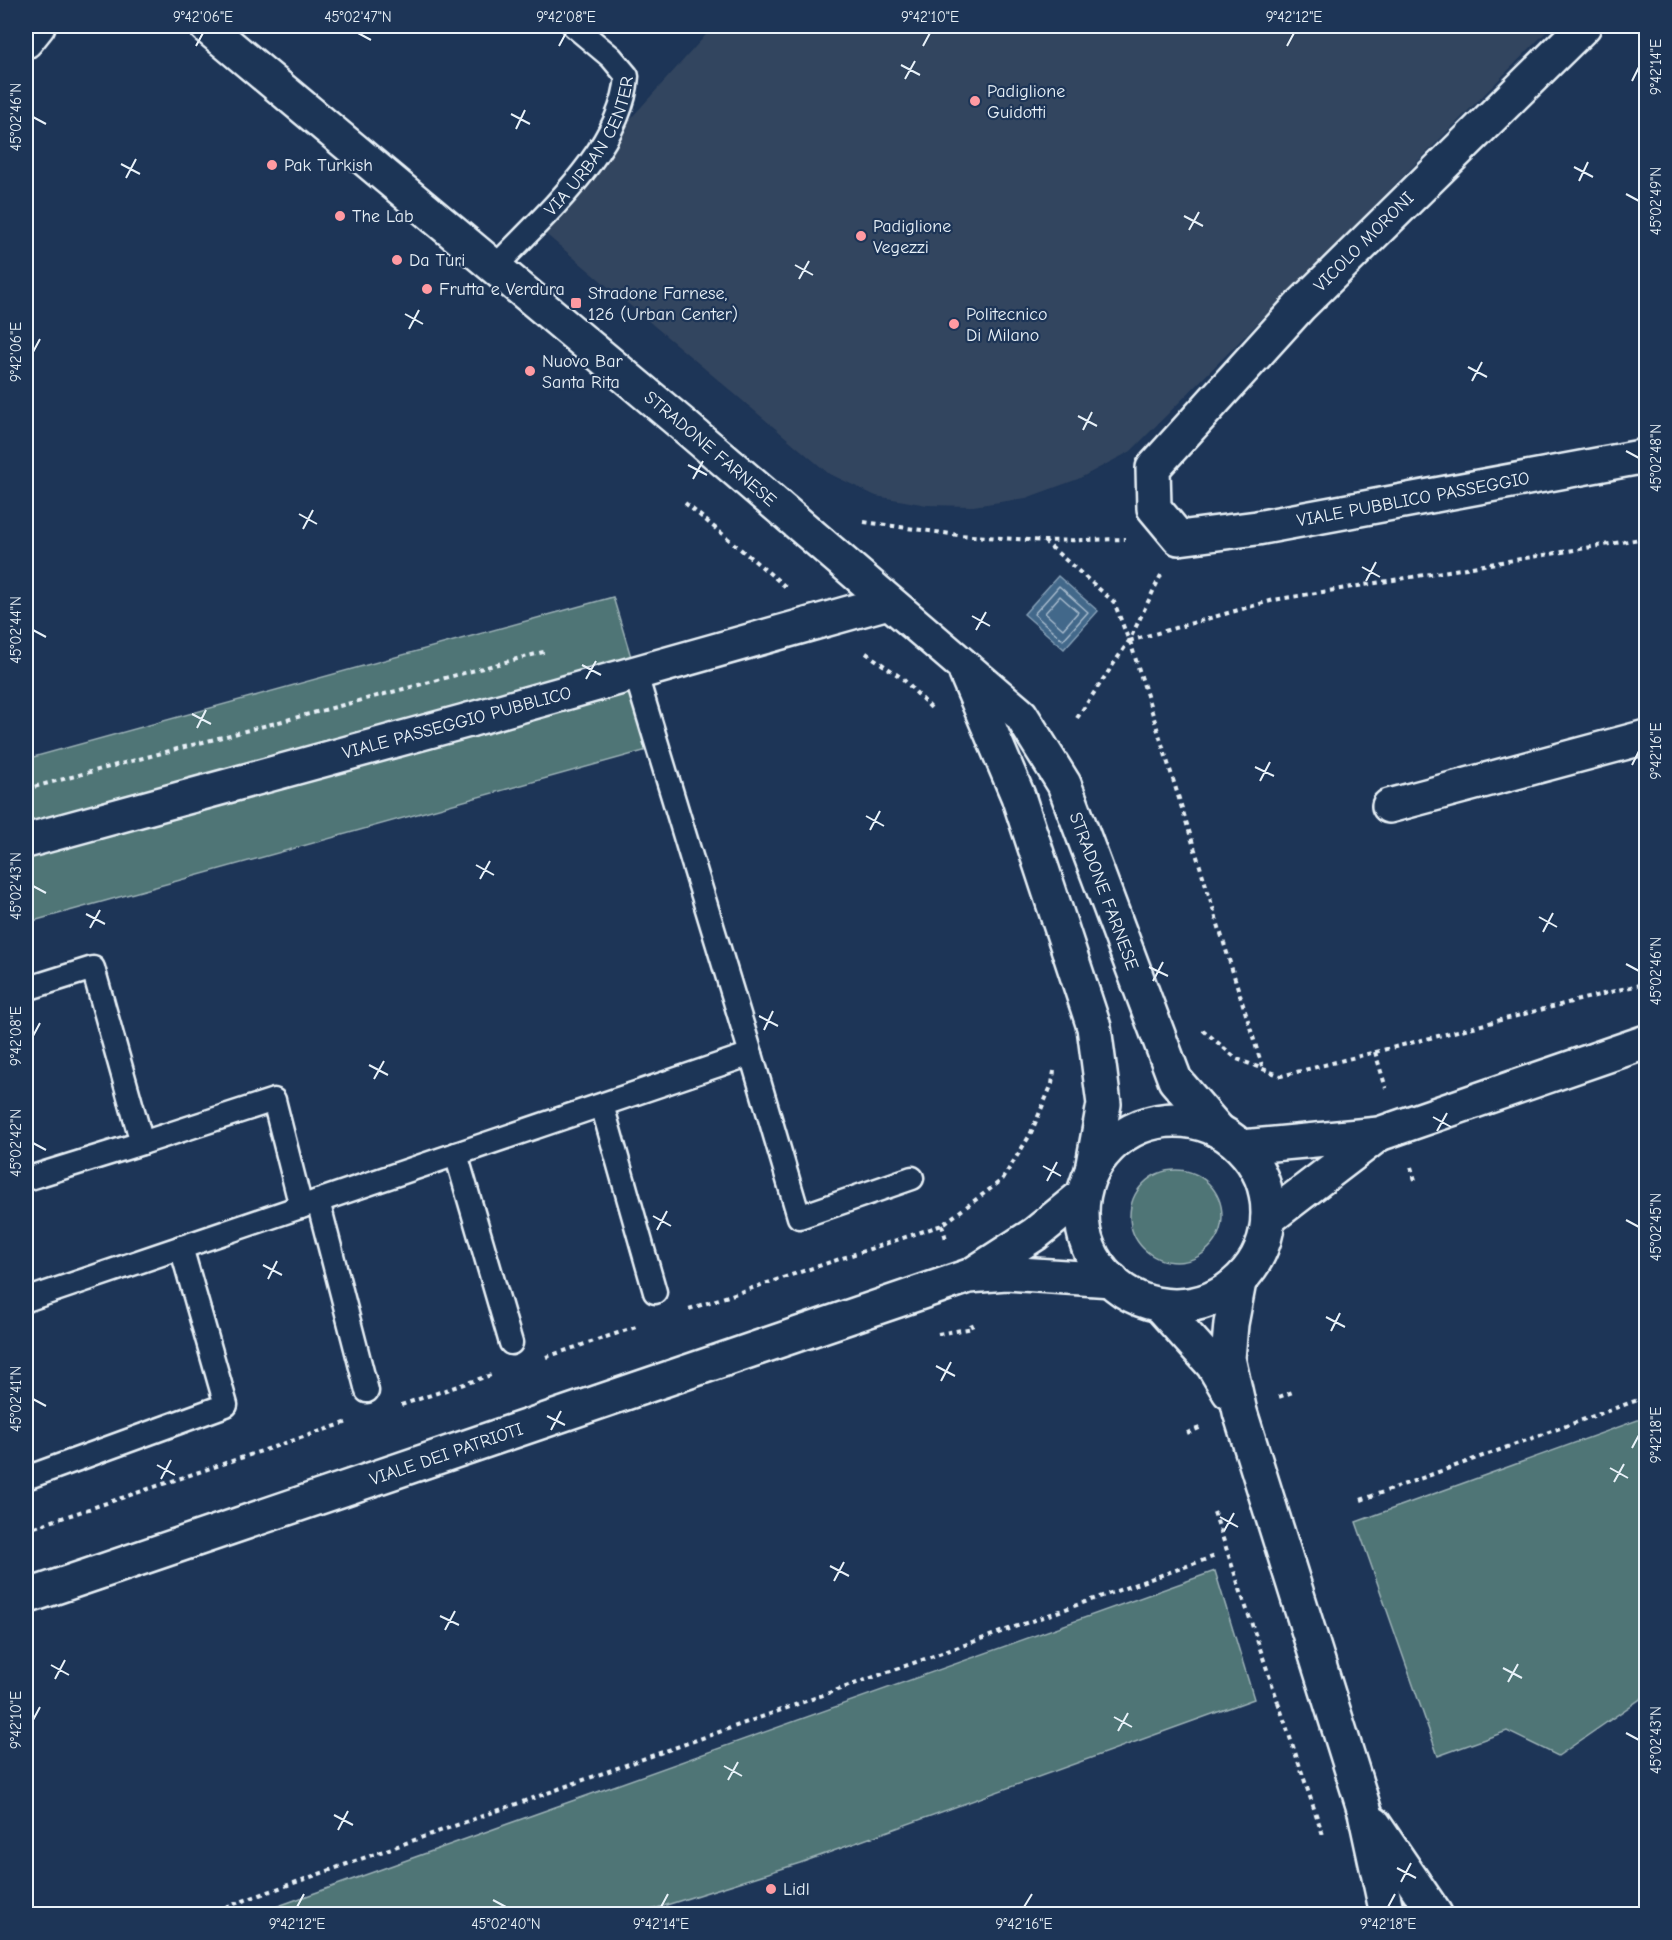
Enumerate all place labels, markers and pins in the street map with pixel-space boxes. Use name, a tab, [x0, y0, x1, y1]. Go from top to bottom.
place label: Padiglione Guidotti	[987, 81, 1065, 123]
marker: Padiglione Guidotti	[968, 94, 982, 108]
place label: Pak Turkish	[284, 155, 373, 176]
marker: Pak Turkish	[265, 158, 279, 172]
place label: The Lab	[352, 206, 414, 227]
marker: The Lab	[333, 209, 347, 223]
place label: Padiglione Vegezzi	[873, 216, 951, 258]
marker: Padiglione Vegezzi	[854, 229, 868, 243]
place label: Da Turi	[409, 250, 465, 271]
marker: Da Turi	[390, 253, 404, 267]
place label: Frutta e Verdura	[439, 279, 565, 300]
marker: Frutta e Verdura	[420, 282, 434, 296]
place label: Stradone Farnese, 126 (Urban Center)	[588, 283, 738, 325]
marker: Stradone Farnese, 126 (Urban Center)	[569, 296, 583, 310]
place label: Politecnico Di Milano	[966, 304, 1047, 346]
marker: Politecnico Di Milano	[947, 317, 961, 331]
place label: Nuovo Bar Santa Rita	[542, 351, 624, 393]
marker: Nuovo Bar Santa Rita	[523, 364, 537, 378]
place label: Lidl	[783, 1879, 810, 1900]
marker: Lidl	[764, 1882, 778, 1896]

